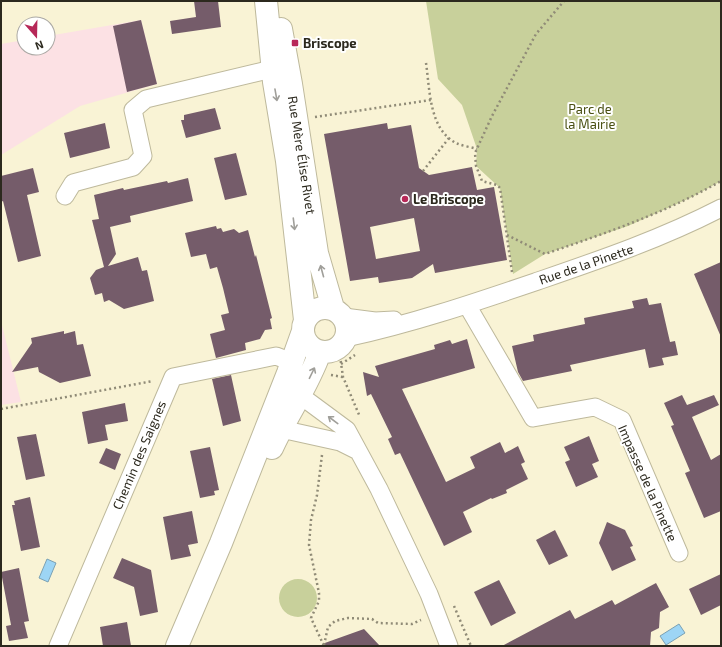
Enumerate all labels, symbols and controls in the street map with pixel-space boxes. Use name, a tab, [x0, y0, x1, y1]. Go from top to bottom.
north arrow	[16, 16, 56, 56]
place label: Briscope	[303, 35, 357, 51]
text: N	[34, 38, 46, 53]
marker: Briscope	[290, 38, 300, 48]
one-way arrow	[272, 88, 280, 101]
street label: Rue Mère Élise Rivet	[285, 95, 320, 215]
park label: Parc de la Mairie	[564, 101, 616, 132]
place label: Le Briscope	[413, 191, 484, 207]
marker: Le Briscope	[400, 194, 410, 204]
one-way arrow	[291, 217, 298, 230]
street label: Rue de la Pinette	[537, 240, 635, 288]
one-way arrow	[318, 265, 326, 278]
one-way arrow	[309, 367, 316, 379]
street label: Chemin des Saignes	[109, 398, 169, 512]
one-way arrow	[328, 416, 339, 424]
street label: Impasse de la Pinette	[615, 422, 681, 544]

